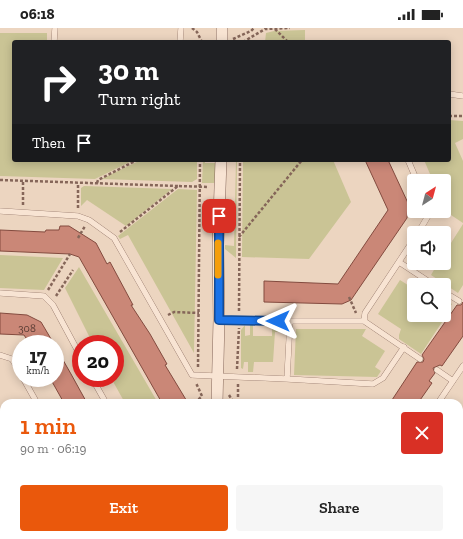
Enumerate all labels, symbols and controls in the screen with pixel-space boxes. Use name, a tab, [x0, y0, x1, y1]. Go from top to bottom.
text: 06:18	[20, 5, 55, 23]
text: 30 m	[98, 54, 159, 87]
icon: right	[32, 56, 84, 108]
text: Turn right	[98, 88, 180, 110]
icon: arrive	[73, 132, 95, 154]
text: Then	[32, 134, 65, 152]
north arrow	[407, 174, 451, 218]
map controls	[407, 174, 451, 322]
pin	[202, 199, 236, 233]
icon: arrive	[208, 205, 230, 227]
button: sound	[407, 226, 451, 270]
button: search	[407, 278, 451, 322]
position arrow	[257, 300, 299, 342]
house number: 308	[18, 322, 36, 335]
speed limit sign: 20	[72, 335, 124, 387]
text: 17	[29, 344, 47, 368]
text: km/h	[27, 365, 49, 377]
text: 1 min	[20, 411, 76, 440]
button: close	[401, 412, 443, 454]
text: 90 m · 06:19	[20, 441, 87, 456]
button: Exit	[20, 485, 228, 531]
button: Share	[236, 485, 443, 531]

